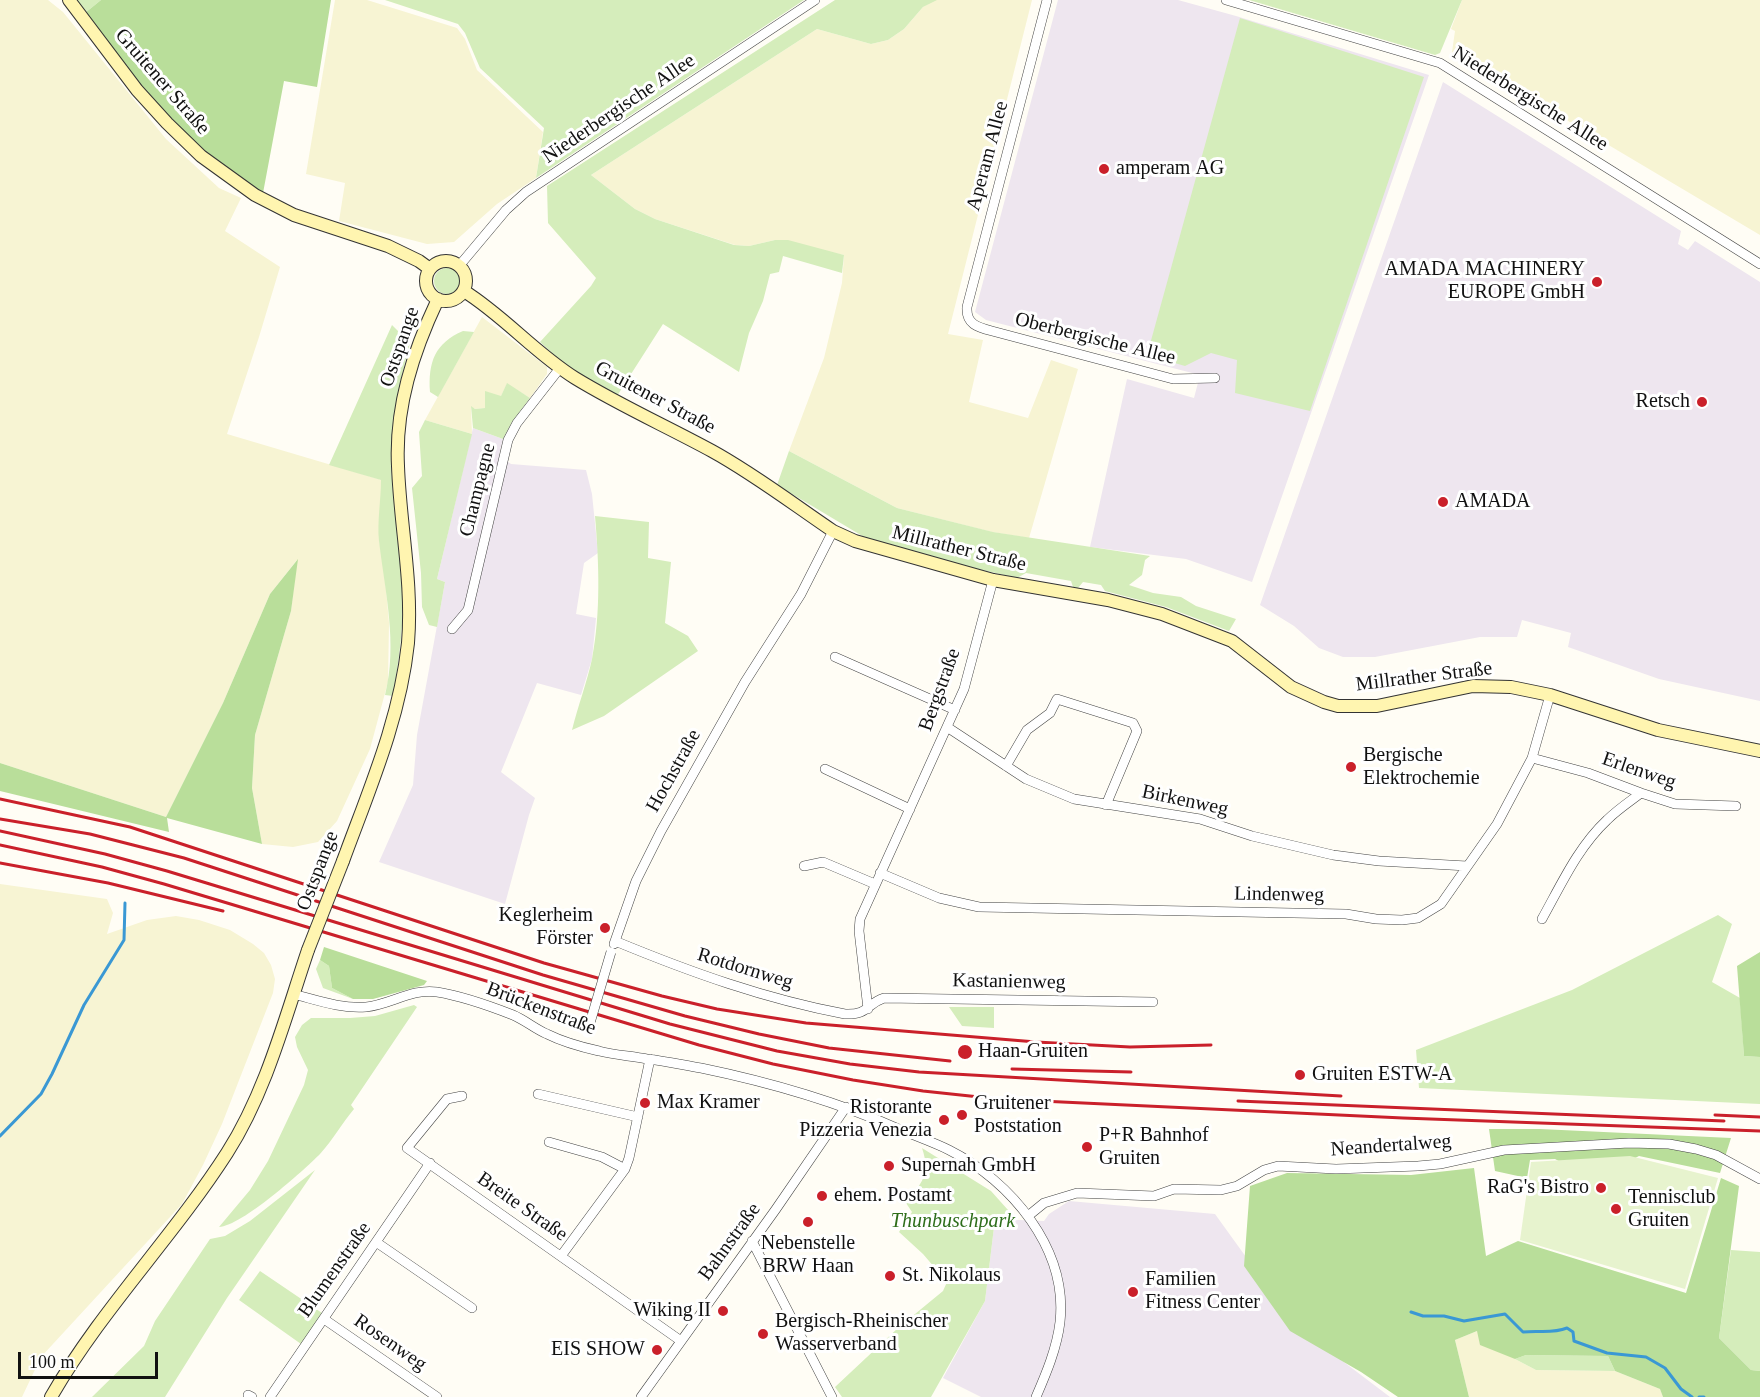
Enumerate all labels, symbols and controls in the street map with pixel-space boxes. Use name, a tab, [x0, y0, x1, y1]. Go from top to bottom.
street label: Gruitener Straße	[109, 24, 215, 140]
street label: Niederbergische Allee	[1448, 41, 1612, 157]
street label: Niederbergische Allee	[538, 49, 700, 169]
street label: Aperam Allee	[962, 98, 1014, 214]
place label: amperam AG	[1116, 157, 1224, 181]
marker: amperam AG	[1097, 162, 1111, 176]
place label: AMADA MACHINERY EUROPE GmbH	[1384, 258, 1585, 305]
marker: AMADA MACHINERY EUROPE GmbH	[1590, 275, 1604, 289]
street label: Ostspange	[375, 304, 425, 390]
street label: Oberbergische Allee	[1012, 307, 1178, 371]
street label: Gruitener Straße	[591, 356, 719, 440]
place label: Retsch	[1636, 390, 1690, 414]
marker: Retsch	[1695, 395, 1709, 409]
street label: Champagne	[455, 441, 501, 539]
place label: AMADA	[1455, 490, 1531, 514]
marker: AMADA	[1436, 495, 1450, 509]
street label: Millrather Straße	[890, 521, 1028, 577]
street label: Bergstraße	[914, 645, 966, 735]
street label: Millrather Straße	[1354, 657, 1494, 697]
street label: Hochstraße	[641, 725, 707, 817]
place label: Bergische Elektrochemie	[1363, 744, 1480, 791]
street label: Erlenweg	[1599, 747, 1679, 795]
marker: Bergische Elektrochemie	[1344, 760, 1358, 774]
street label: Birkenweg	[1140, 780, 1230, 822]
street label: Ostspange	[292, 828, 344, 914]
street label: Lindenweg	[1234, 882, 1324, 908]
place label: Keglerheim Förster	[499, 904, 593, 951]
marker: Keglerheim Förster	[598, 921, 612, 935]
street label: Rotdornweg	[694, 943, 796, 995]
street label: Kastanienweg	[952, 969, 1066, 995]
street label: Brückenstraße	[483, 977, 599, 1041]
place label: Haan-Gruiten	[978, 1040, 1088, 1064]
marker: Haan-Gruiten	[956, 1043, 974, 1061]
place label: Gruiten ESTW-A	[1312, 1063, 1453, 1087]
marker: Gruiten ESTW-A	[1293, 1068, 1307, 1082]
place label: Max Kramer	[657, 1091, 760, 1115]
place label: Gruitener Poststation	[974, 1092, 1062, 1139]
marker: Max Kramer	[638, 1096, 652, 1110]
place label: Ristorante Pizzeria Venezia	[799, 1096, 932, 1143]
marker: Gruitener Poststation	[955, 1108, 969, 1122]
marker: Ristorante Pizzeria Venezia	[937, 1113, 951, 1127]
place label: P+R Bahnhof Gruiten	[1099, 1124, 1209, 1171]
street label: Neandertalweg	[1330, 1130, 1452, 1162]
marker: P+R Bahnhof Gruiten	[1080, 1140, 1094, 1154]
place label: Supernah GmbH	[901, 1154, 1036, 1178]
marker: Supernah GmbH	[882, 1159, 896, 1173]
street label: Breite Straße	[472, 1167, 572, 1247]
place label: RaG's Bistro	[1487, 1176, 1589, 1200]
marker: RaG's Bistro	[1594, 1181, 1608, 1195]
place label: ehem. Postamt	[834, 1184, 952, 1208]
place label: Tennisclub Gruiten	[1628, 1186, 1715, 1233]
marker: ehem. Postamt	[815, 1189, 829, 1203]
street label: Bahnstraße	[694, 1199, 766, 1285]
marker: Tennisclub Gruiten	[1609, 1202, 1623, 1216]
park label: Thunbuschpark	[891, 1210, 1015, 1234]
marker: Nebenstelle BRW Haan	[801, 1215, 815, 1229]
street label: Blumenstraße	[293, 1218, 377, 1322]
place label: Nebenstelle BRW Haan	[761, 1232, 855, 1279]
place label: St. Nikolaus	[902, 1264, 1001, 1288]
place label: Familien Fitness Center	[1145, 1268, 1260, 1315]
marker: St. Nikolaus	[883, 1269, 897, 1283]
marker: Familien Fitness Center	[1126, 1285, 1140, 1299]
place label: Wiking II	[633, 1299, 711, 1323]
marker: Wiking II	[716, 1304, 730, 1318]
street label: Rosenweg	[349, 1309, 431, 1377]
place label: Bergisch-Rheinischer Wasserverband	[775, 1310, 948, 1357]
marker: Bergisch-Rheinischer Wasserverband	[756, 1327, 770, 1341]
place label: EIS SHOW	[551, 1338, 645, 1362]
scale bar	[21, 1340, 160, 1378]
marker: EIS SHOW	[650, 1343, 664, 1357]
text: 100 m	[29, 1352, 75, 1372]

